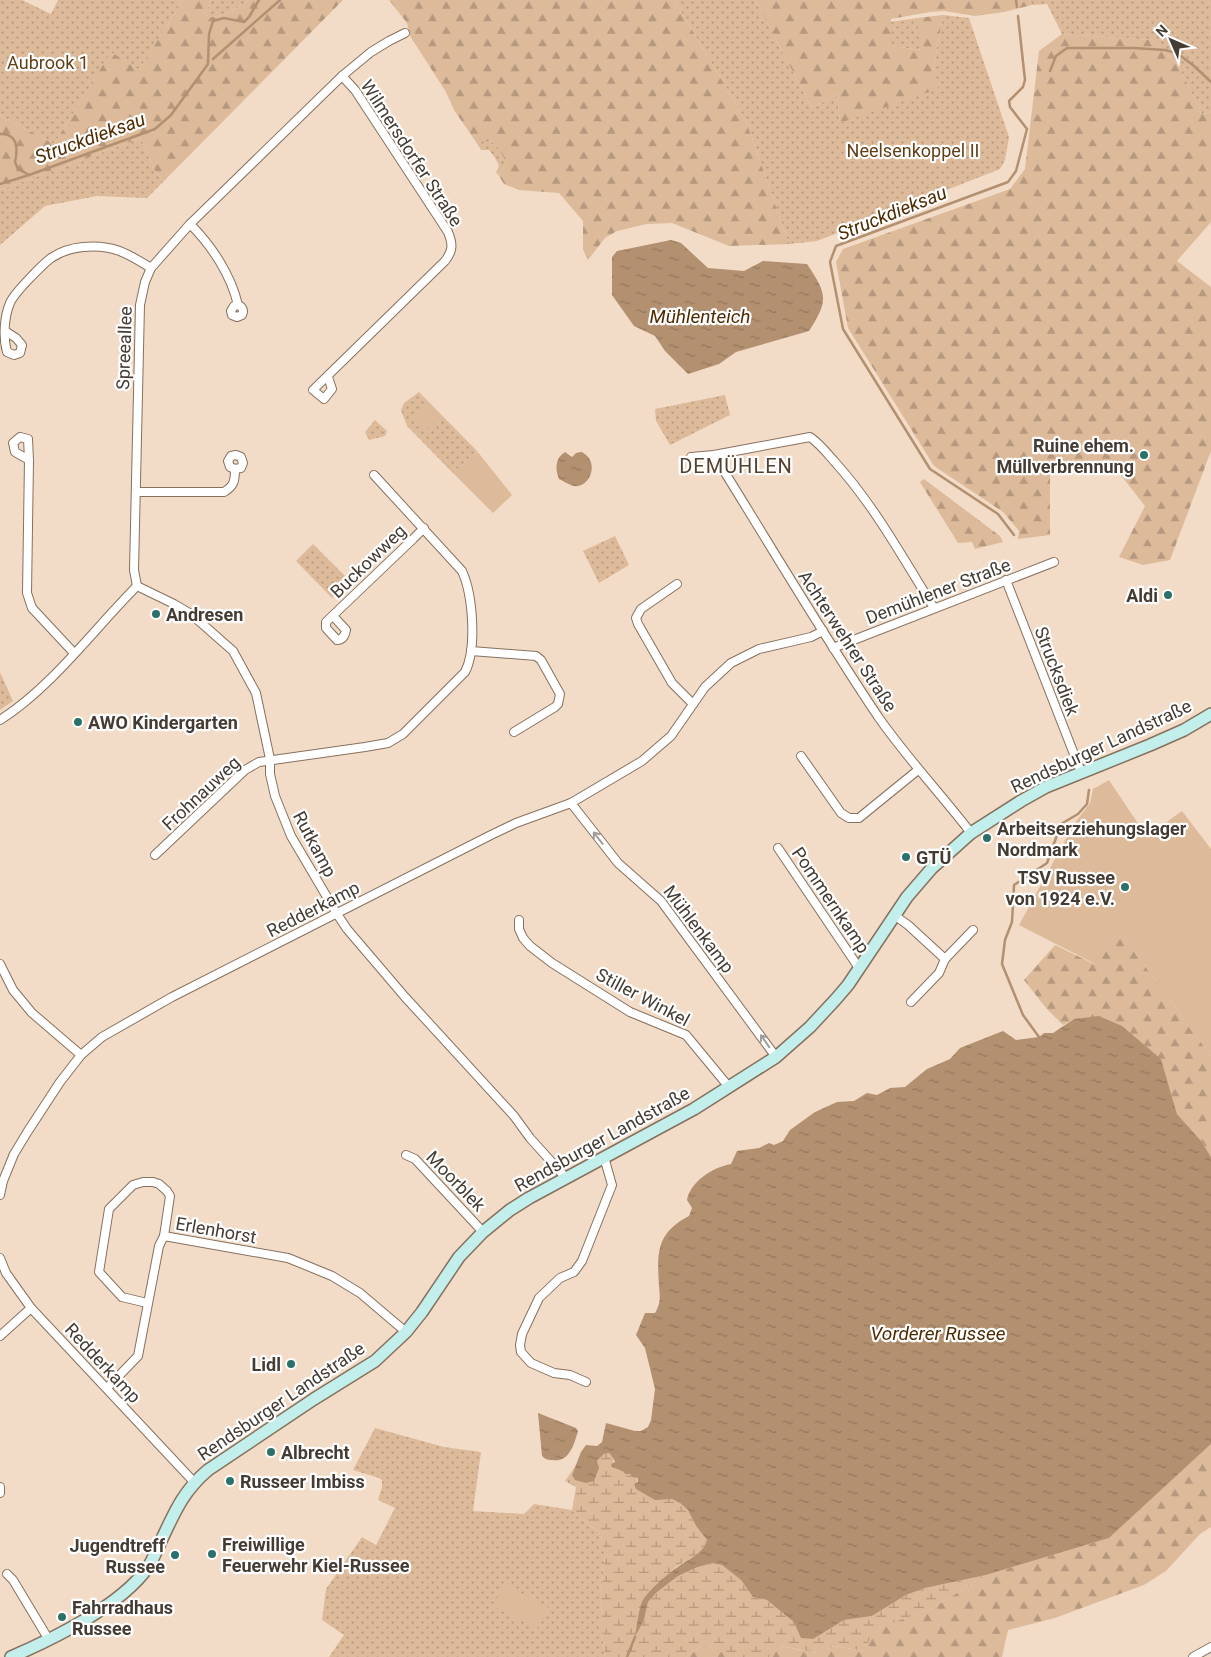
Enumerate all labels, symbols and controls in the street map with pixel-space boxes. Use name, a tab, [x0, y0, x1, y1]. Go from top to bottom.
north arrow	[1146, 15, 1196, 65]
text: N	[1153, 22, 1171, 40]
park label: Aubrook 1	[7, 52, 89, 73]
street label: Wilmersdorfer Straße	[357, 76, 467, 230]
water label: Struckdieksau	[32, 107, 148, 169]
park label: Neelsenkoppel II	[847, 140, 979, 161]
water label: Struckdieksau	[834, 181, 950, 245]
water label: Mühlenteich	[650, 305, 750, 328]
street label: Spreeallee	[112, 306, 136, 390]
place label: Ruine ehem. Müllverbrennung	[996, 435, 1134, 477]
marker: Ruine ehem. Müllverbrennung	[1138, 449, 1150, 461]
district label: DEMÜHLEN	[679, 454, 793, 478]
street label: Buckowweg	[326, 520, 410, 602]
street label: Demühlener Straße	[863, 554, 1013, 628]
street label: Achterwehrer Straße	[794, 566, 902, 716]
place label: Aldi	[1126, 585, 1158, 606]
marker: Aldi	[1162, 589, 1174, 601]
place label: Andresen	[166, 604, 243, 625]
marker: Andresen	[150, 608, 162, 620]
street label: Strucksdiek	[1030, 624, 1084, 719]
street label: Rendsburger Landstraße	[1007, 695, 1195, 797]
place label: AWO Kindergarten	[88, 712, 238, 733]
marker: AWO Kindergarten	[72, 716, 84, 728]
street label: Frohnauweg	[158, 752, 244, 834]
street label: Rutkamp	[289, 807, 341, 881]
place label: Arbeitserziehungslager Nordmark	[997, 818, 1187, 860]
one-way arrow	[592, 832, 603, 845]
marker: Arbeitserziehungslager Nordmark	[981, 832, 993, 844]
street label: Pommernkamp	[788, 843, 874, 957]
place label: GTÜ	[916, 847, 951, 868]
marker: GTÜ	[900, 851, 912, 863]
place label: TSV Russee von 1924 e.V.	[1006, 867, 1115, 909]
street label: Redderkamp	[263, 877, 363, 941]
street label: Mühlenkamp	[659, 881, 739, 977]
marker: TSV Russee von 1924 e.V.	[1119, 881, 1131, 893]
street label: Stiller Winkel	[593, 964, 693, 1030]
one-way arrow	[760, 1034, 770, 1048]
street label: Rendsburger Landstraße	[511, 1082, 693, 1196]
street label: Moorblek	[422, 1147, 490, 1216]
street label: Erlenhorst	[174, 1213, 258, 1247]
street label: Redderkamp	[61, 1319, 145, 1407]
water label: Vorderer Russee	[871, 1322, 1006, 1345]
street label: Rendsburger Landstraße	[194, 1337, 368, 1465]
place label: Lidl	[252, 1354, 281, 1375]
marker: Lidl	[285, 1358, 297, 1370]
place label: Albrecht	[281, 1442, 350, 1463]
marker: Albrecht	[265, 1446, 277, 1458]
place label: Russeer Imbiss	[240, 1471, 365, 1492]
marker: Russeer Imbiss	[224, 1475, 236, 1487]
place label: Freiwillige Feuerwehr Kiel-Russee	[222, 1534, 410, 1576]
place label: Jugendtreff Russee	[70, 1535, 166, 1577]
marker: Freiwillige Feuerwehr Kiel-Russee	[206, 1548, 218, 1560]
marker: Jugendtreff Russee	[169, 1549, 181, 1561]
place label: Fahrradhaus Russee	[72, 1597, 173, 1639]
marker: Fahrradhaus Russee	[56, 1611, 68, 1623]

